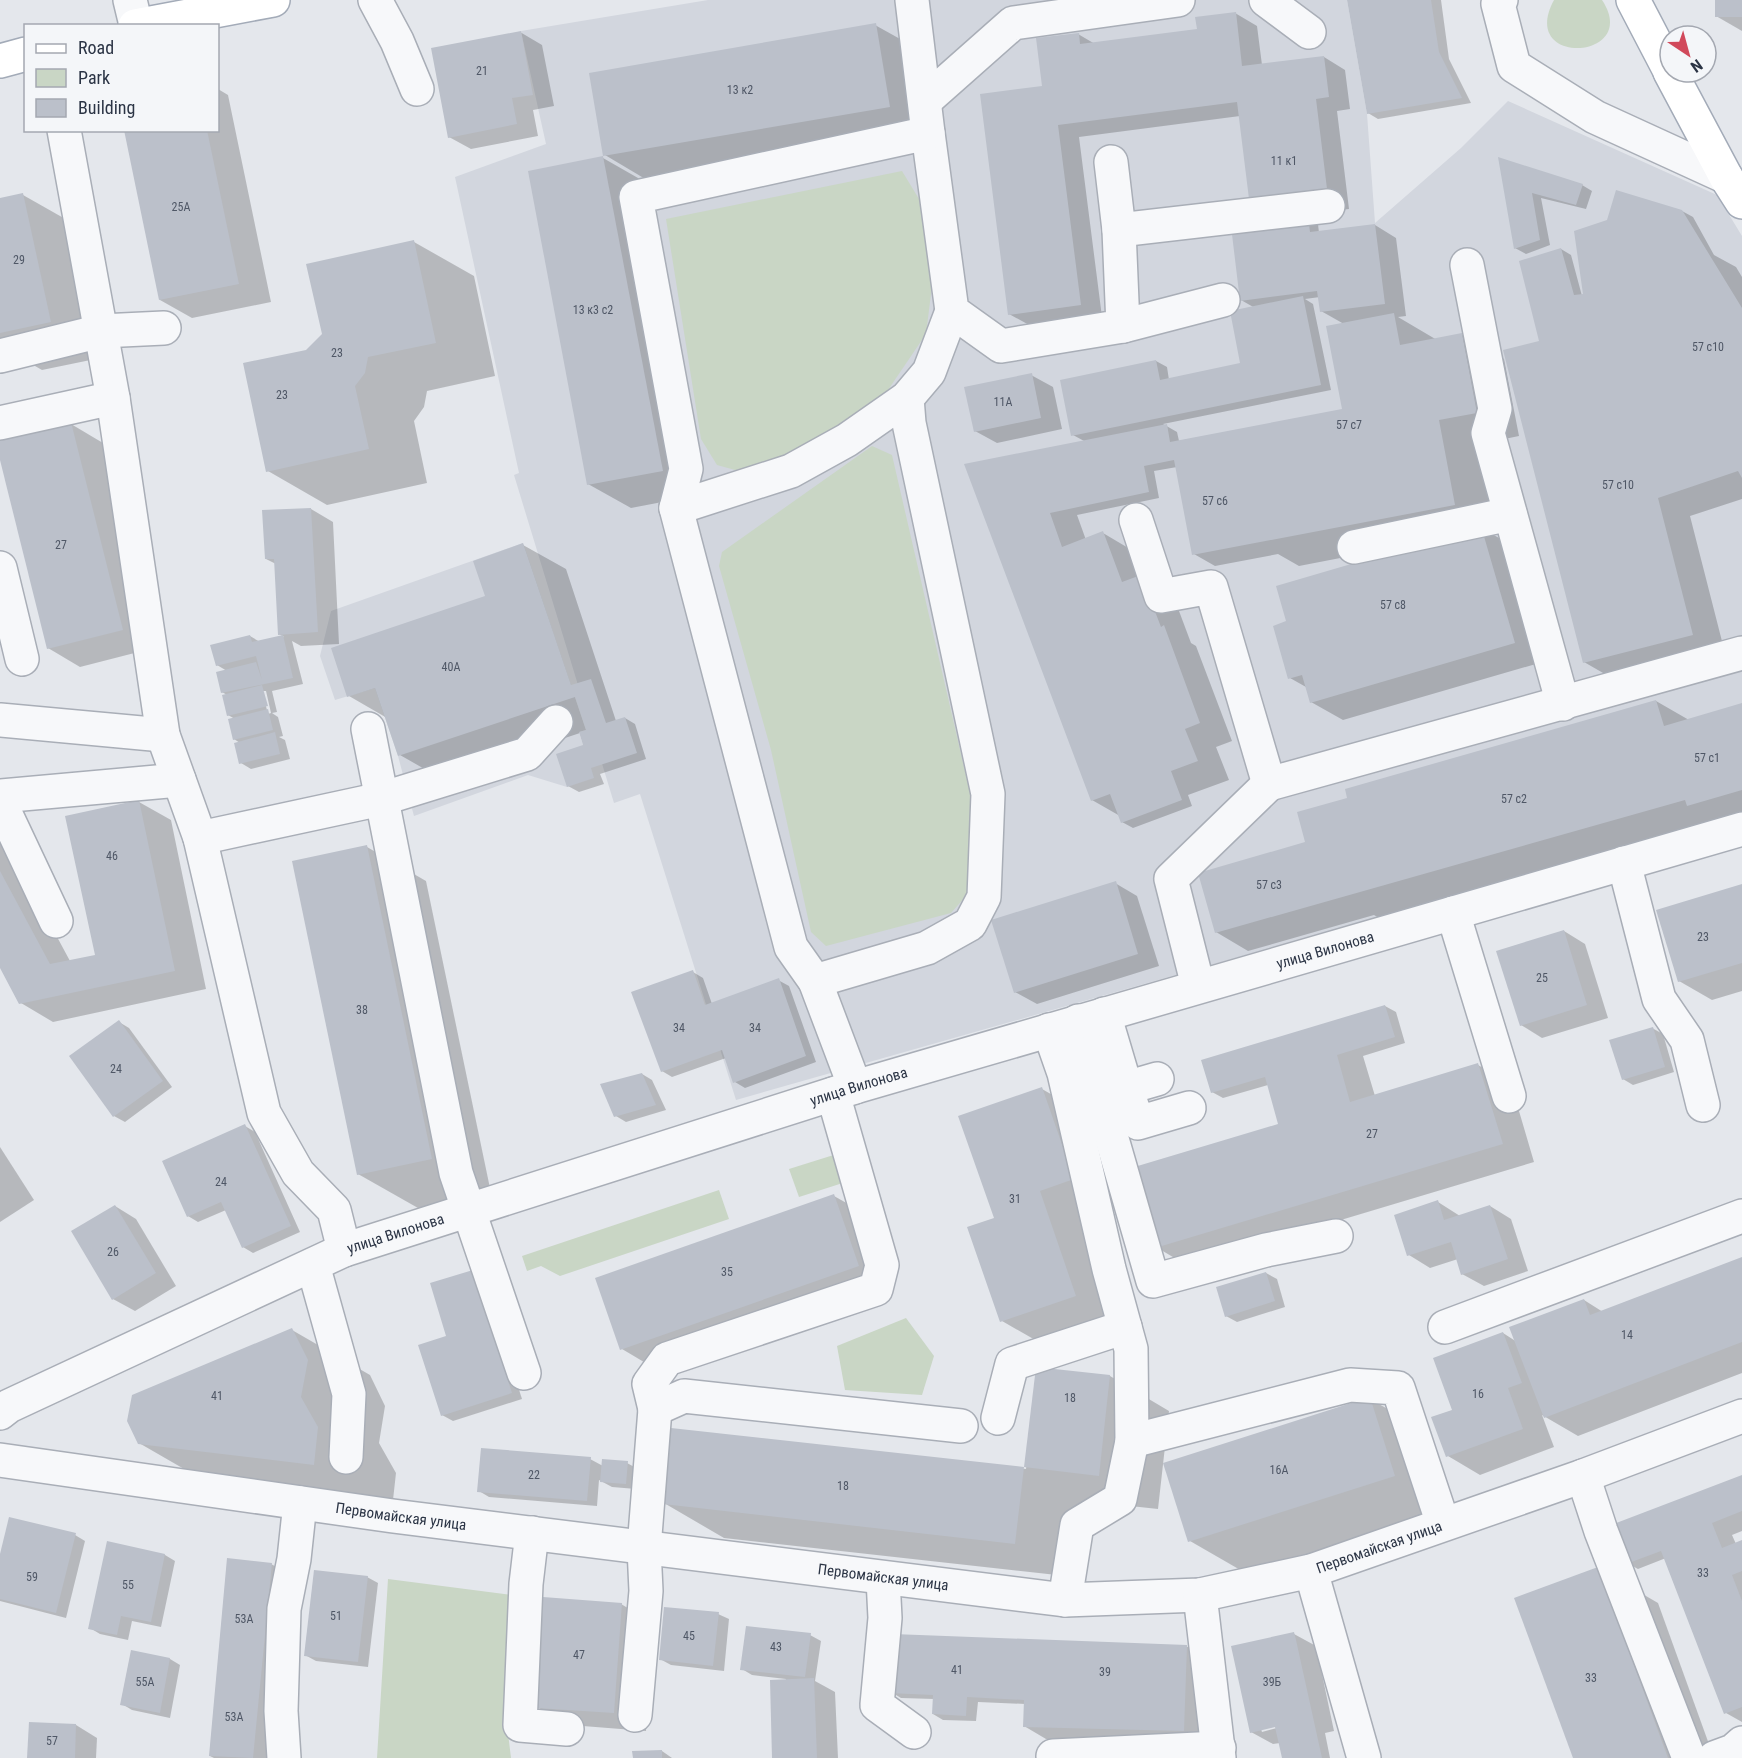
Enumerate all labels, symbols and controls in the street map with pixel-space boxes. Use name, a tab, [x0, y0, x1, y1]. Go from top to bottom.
legend	[24, 24, 219, 132]
north arrow	[1658, 24, 1718, 84]
text: Road	[78, 37, 114, 58]
text: N	[1687, 55, 1706, 76]
house number: 21	[476, 64, 488, 78]
text: Park	[78, 67, 110, 88]
house number: 13 к2	[727, 83, 753, 97]
text: Building	[78, 97, 135, 118]
house number: 11 к1	[1271, 154, 1297, 168]
house number: 25А	[172, 200, 190, 214]
house number: 29	[13, 253, 25, 267]
house number: 13 к3 с2	[573, 303, 613, 317]
house number: 57 с10	[1692, 340, 1724, 354]
house number: 23	[331, 346, 343, 360]
house number: 23	[276, 388, 288, 402]
house number: 11А	[994, 395, 1012, 409]
house number: 57 с7	[1336, 418, 1362, 432]
house number: 57 с10	[1602, 478, 1634, 492]
house number: 57 с6	[1202, 494, 1228, 508]
house number: 27	[55, 538, 67, 552]
house number: 57 с8	[1380, 598, 1406, 612]
house number: 40А	[442, 660, 460, 674]
house number: 57 с1	[1694, 751, 1720, 765]
house number: 57 с2	[1501, 792, 1527, 806]
house number: 46	[106, 849, 118, 863]
house number: 57 с3	[1256, 878, 1282, 892]
street label: улица Вилонова	[1274, 928, 1376, 973]
house number: 23	[1697, 930, 1709, 944]
house number: 25	[1536, 971, 1548, 985]
house number: 38	[356, 1003, 368, 1017]
house number: 34	[673, 1021, 685, 1035]
house number: 34	[749, 1021, 761, 1035]
house number: 24	[110, 1062, 122, 1076]
street label: улица Вилонова	[808, 1063, 909, 1110]
house number: 27	[1366, 1127, 1378, 1141]
house number: 24	[215, 1175, 227, 1189]
house number: 31	[1009, 1192, 1021, 1206]
street label: улица Вилонова	[345, 1210, 446, 1257]
house number: 26	[107, 1245, 119, 1259]
house number: 35	[721, 1265, 733, 1279]
house number: 14	[1621, 1328, 1633, 1342]
house number: 16	[1472, 1387, 1484, 1401]
house number: 41	[211, 1389, 223, 1403]
house number: 18	[1064, 1391, 1076, 1405]
house number: 16А	[1270, 1463, 1288, 1477]
house number: 22	[528, 1468, 540, 1482]
house number: 18	[837, 1479, 849, 1493]
street label: Первомайская улица	[334, 1499, 467, 1534]
street label: Первомайская улица	[1314, 1517, 1444, 1577]
street label: Первомайская улица	[817, 1560, 950, 1594]
house number: 33	[1697, 1566, 1709, 1580]
house number: 59	[26, 1570, 38, 1584]
house number: 55	[122, 1578, 134, 1592]
house number: 51	[330, 1609, 342, 1623]
house number: 53А	[235, 1612, 253, 1626]
house number: 45	[683, 1629, 695, 1643]
house number: 43	[770, 1640, 782, 1654]
house number: 47	[573, 1648, 585, 1662]
house number: 41	[951, 1663, 963, 1677]
house number: 39	[1099, 1665, 1111, 1679]
house number: 33	[1585, 1671, 1597, 1685]
house number: 55А	[136, 1675, 154, 1689]
house number: 39Б	[1263, 1675, 1282, 1689]
house number: 53А	[225, 1710, 243, 1724]
house number: 57	[46, 1734, 58, 1748]

